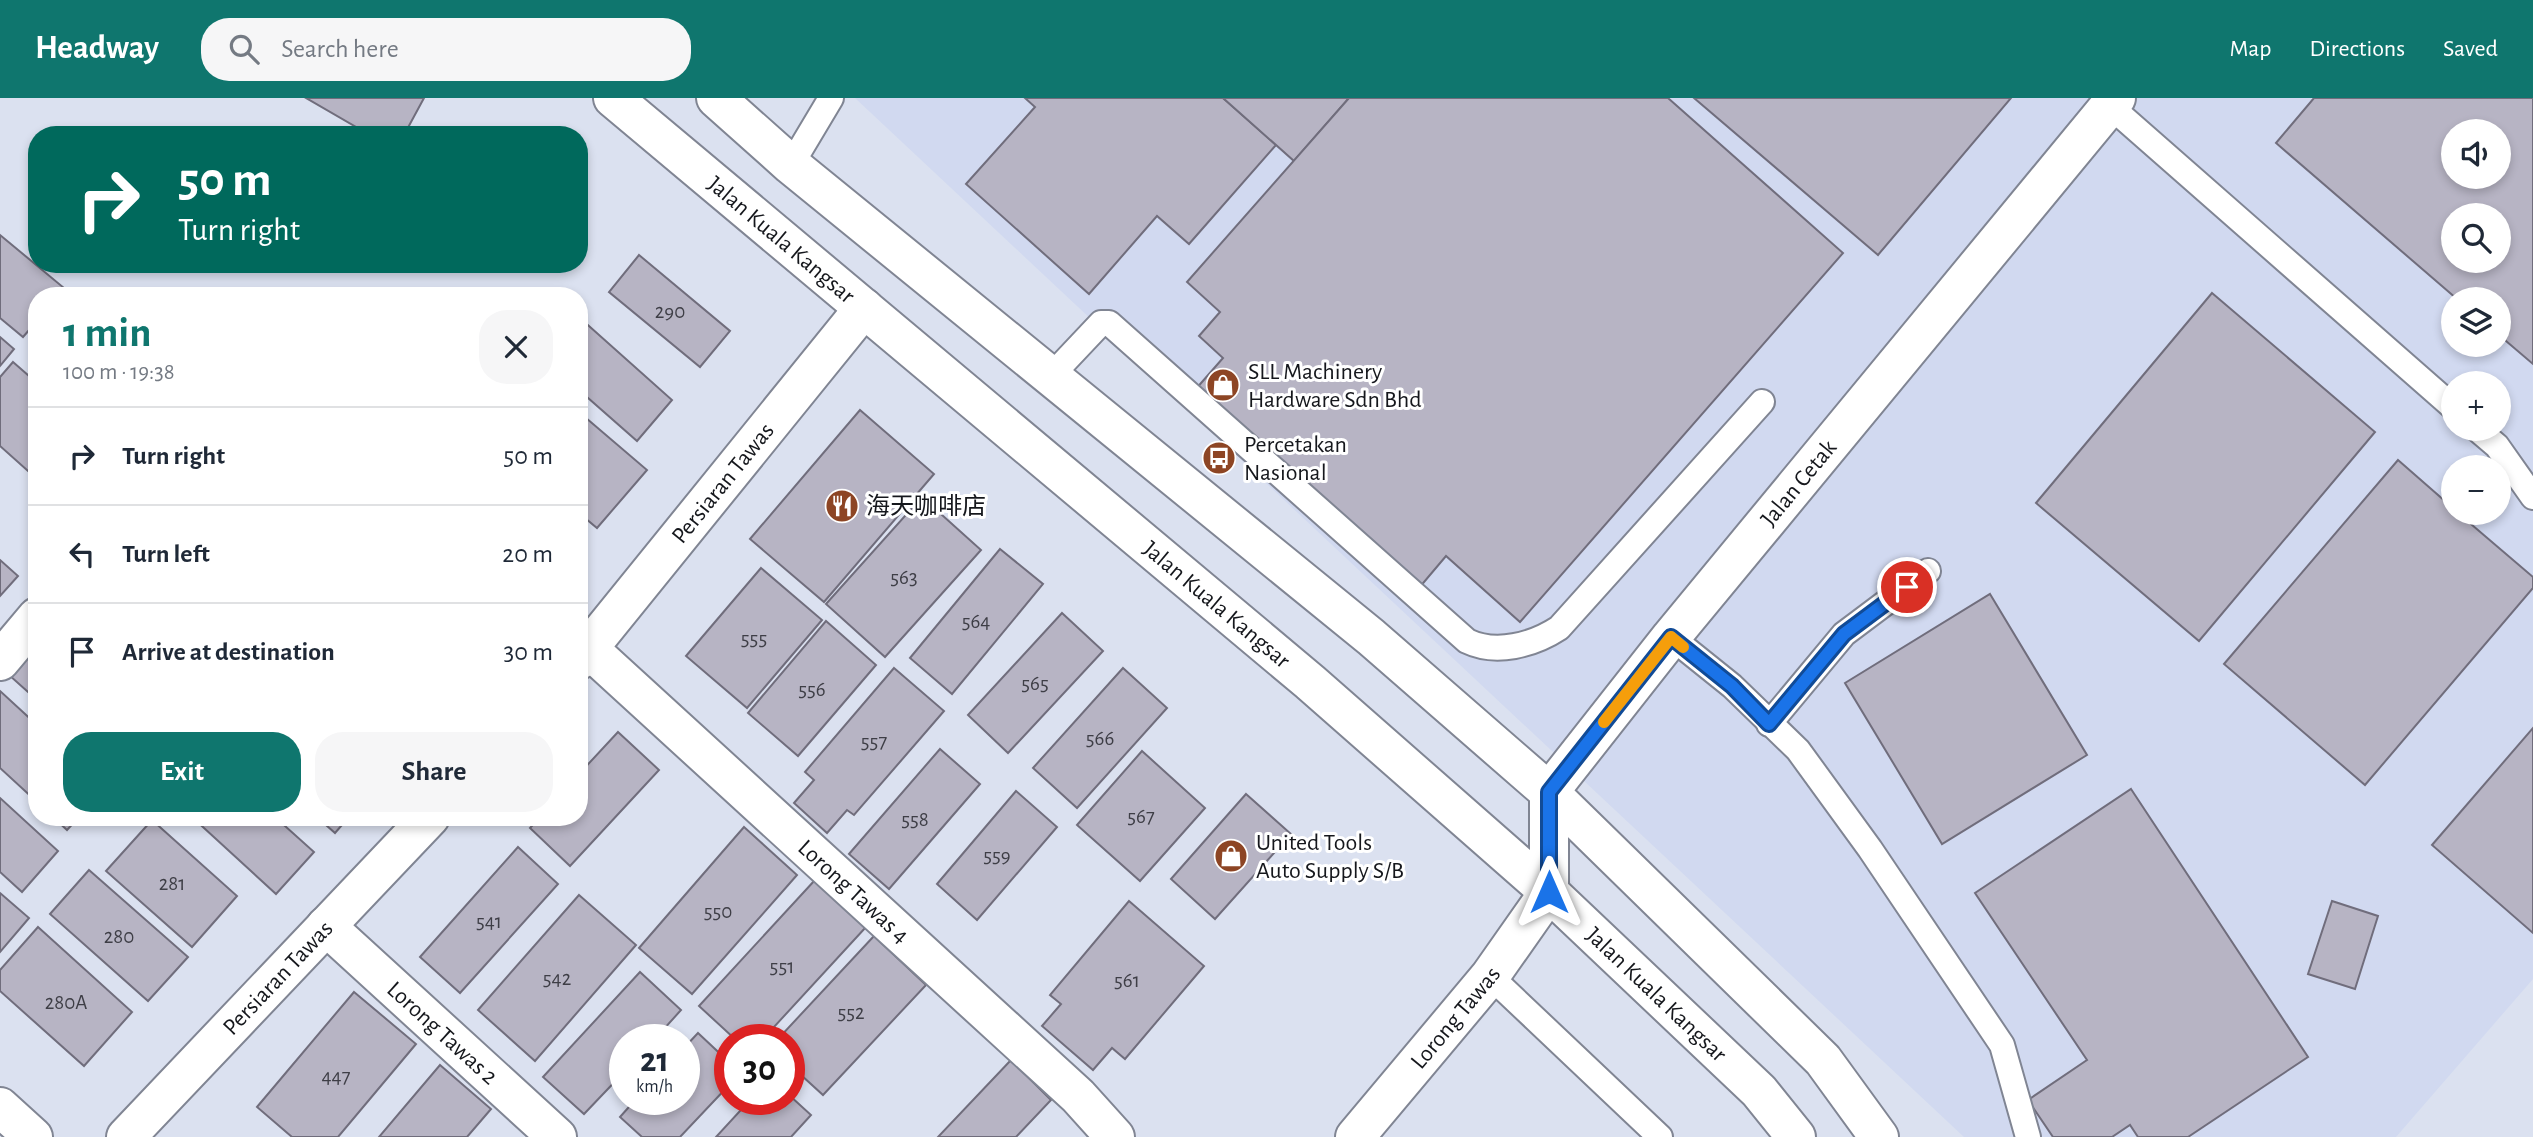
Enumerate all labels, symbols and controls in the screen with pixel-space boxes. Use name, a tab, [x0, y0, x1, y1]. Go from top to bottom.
search box	[201, 18, 691, 81]
icon: search	[225, 30, 263, 68]
text: Headway	[35, 32, 159, 65]
text: Search here	[281, 36, 399, 62]
text: Map	[2229, 37, 2271, 61]
text: Directions	[2309, 37, 2405, 61]
text: Saved	[2443, 37, 2498, 61]
map controls	[2441, 119, 2511, 525]
button: sound	[2441, 119, 2511, 189]
icon: right	[63, 154, 154, 245]
text: 50 m	[178, 156, 272, 205]
street label: Jalan Kuala Kangsar	[703, 172, 859, 308]
button: search	[2441, 203, 2511, 273]
text: Turn right	[178, 214, 300, 246]
button: layers	[2441, 287, 2511, 357]
house number: 290	[655, 301, 685, 322]
button: close	[479, 310, 553, 384]
text: 1 min	[63, 312, 152, 354]
place label: SLL Machinery Hardware Sdn Bhd	[1248, 360, 1422, 412]
text: 100 m · 19:38	[63, 361, 175, 384]
shop icon: SLL Machinery Hardware Sdn Bhd	[1204, 366, 1242, 404]
button: +	[2441, 371, 2511, 441]
street label: Persiaran Tawas	[668, 419, 779, 548]
place label: Percetakan Nasional	[1244, 433, 1347, 485]
street label: Jalan Cetak	[1757, 436, 1841, 531]
icon: right	[63, 437, 101, 475]
bus stop icon: Percetakan Nasional	[1200, 439, 1238, 477]
text: Turn right	[122, 443, 225, 469]
text: 50 m	[503, 443, 553, 469]
button: −	[2441, 455, 2511, 525]
restaurant icon: 海天咖啡店	[823, 487, 861, 525]
place label: 海天咖啡店	[866, 493, 986, 519]
icon: left	[63, 535, 101, 573]
street label: Jalan Kuala Kangsar	[1138, 537, 1295, 673]
text: Turn left	[122, 541, 210, 567]
text: 20 m	[502, 541, 553, 567]
pin	[1877, 557, 1937, 617]
house number: 563	[890, 567, 918, 588]
icon: arrive	[1888, 568, 1926, 606]
house number: 564	[962, 611, 990, 632]
house number: 555	[741, 628, 767, 649]
icon: arrive	[63, 633, 101, 671]
text: Arrive at destination	[122, 639, 335, 665]
text: 30 m	[503, 639, 553, 665]
house number: 565	[1021, 673, 1049, 694]
house number: 556	[798, 679, 826, 700]
house number: 566	[1086, 728, 1114, 749]
house number: 557	[861, 731, 887, 752]
button: Exit	[63, 732, 301, 812]
button: Share	[315, 732, 553, 812]
house number: 567	[1127, 806, 1155, 827]
house number: 558	[901, 809, 929, 830]
place label: United Tools Auto Supply S/B	[1256, 831, 1404, 883]
street label: Lorong Tawas 4	[793, 836, 913, 948]
shop icon: United Tools Auto Supply S/B	[1212, 837, 1250, 875]
house number: 559	[983, 845, 1011, 866]
position arrow	[1512, 855, 1586, 929]
house number: 281	[159, 873, 185, 894]
house number: 550	[704, 901, 732, 922]
house number: 541	[476, 911, 502, 932]
street label: Persiaran Tawas	[219, 917, 338, 1040]
street label: Jalan Kuala Kangsar	[1581, 923, 1731, 1067]
house number: 280	[104, 926, 134, 947]
house number: 551	[770, 956, 794, 977]
street label: Lorong Tawas	[1407, 963, 1506, 1074]
house number: 542	[543, 968, 571, 989]
house number: 561	[1114, 970, 1140, 991]
street label: Lorong Tawas 2	[382, 977, 502, 1089]
house number: 280A	[45, 992, 87, 1013]
house number: 552	[837, 1002, 865, 1023]
speed limit sign: 30	[714, 1024, 805, 1115]
text: 21	[640, 1043, 669, 1078]
house number: 447	[322, 1066, 351, 1087]
text: km/h	[636, 1078, 673, 1096]

